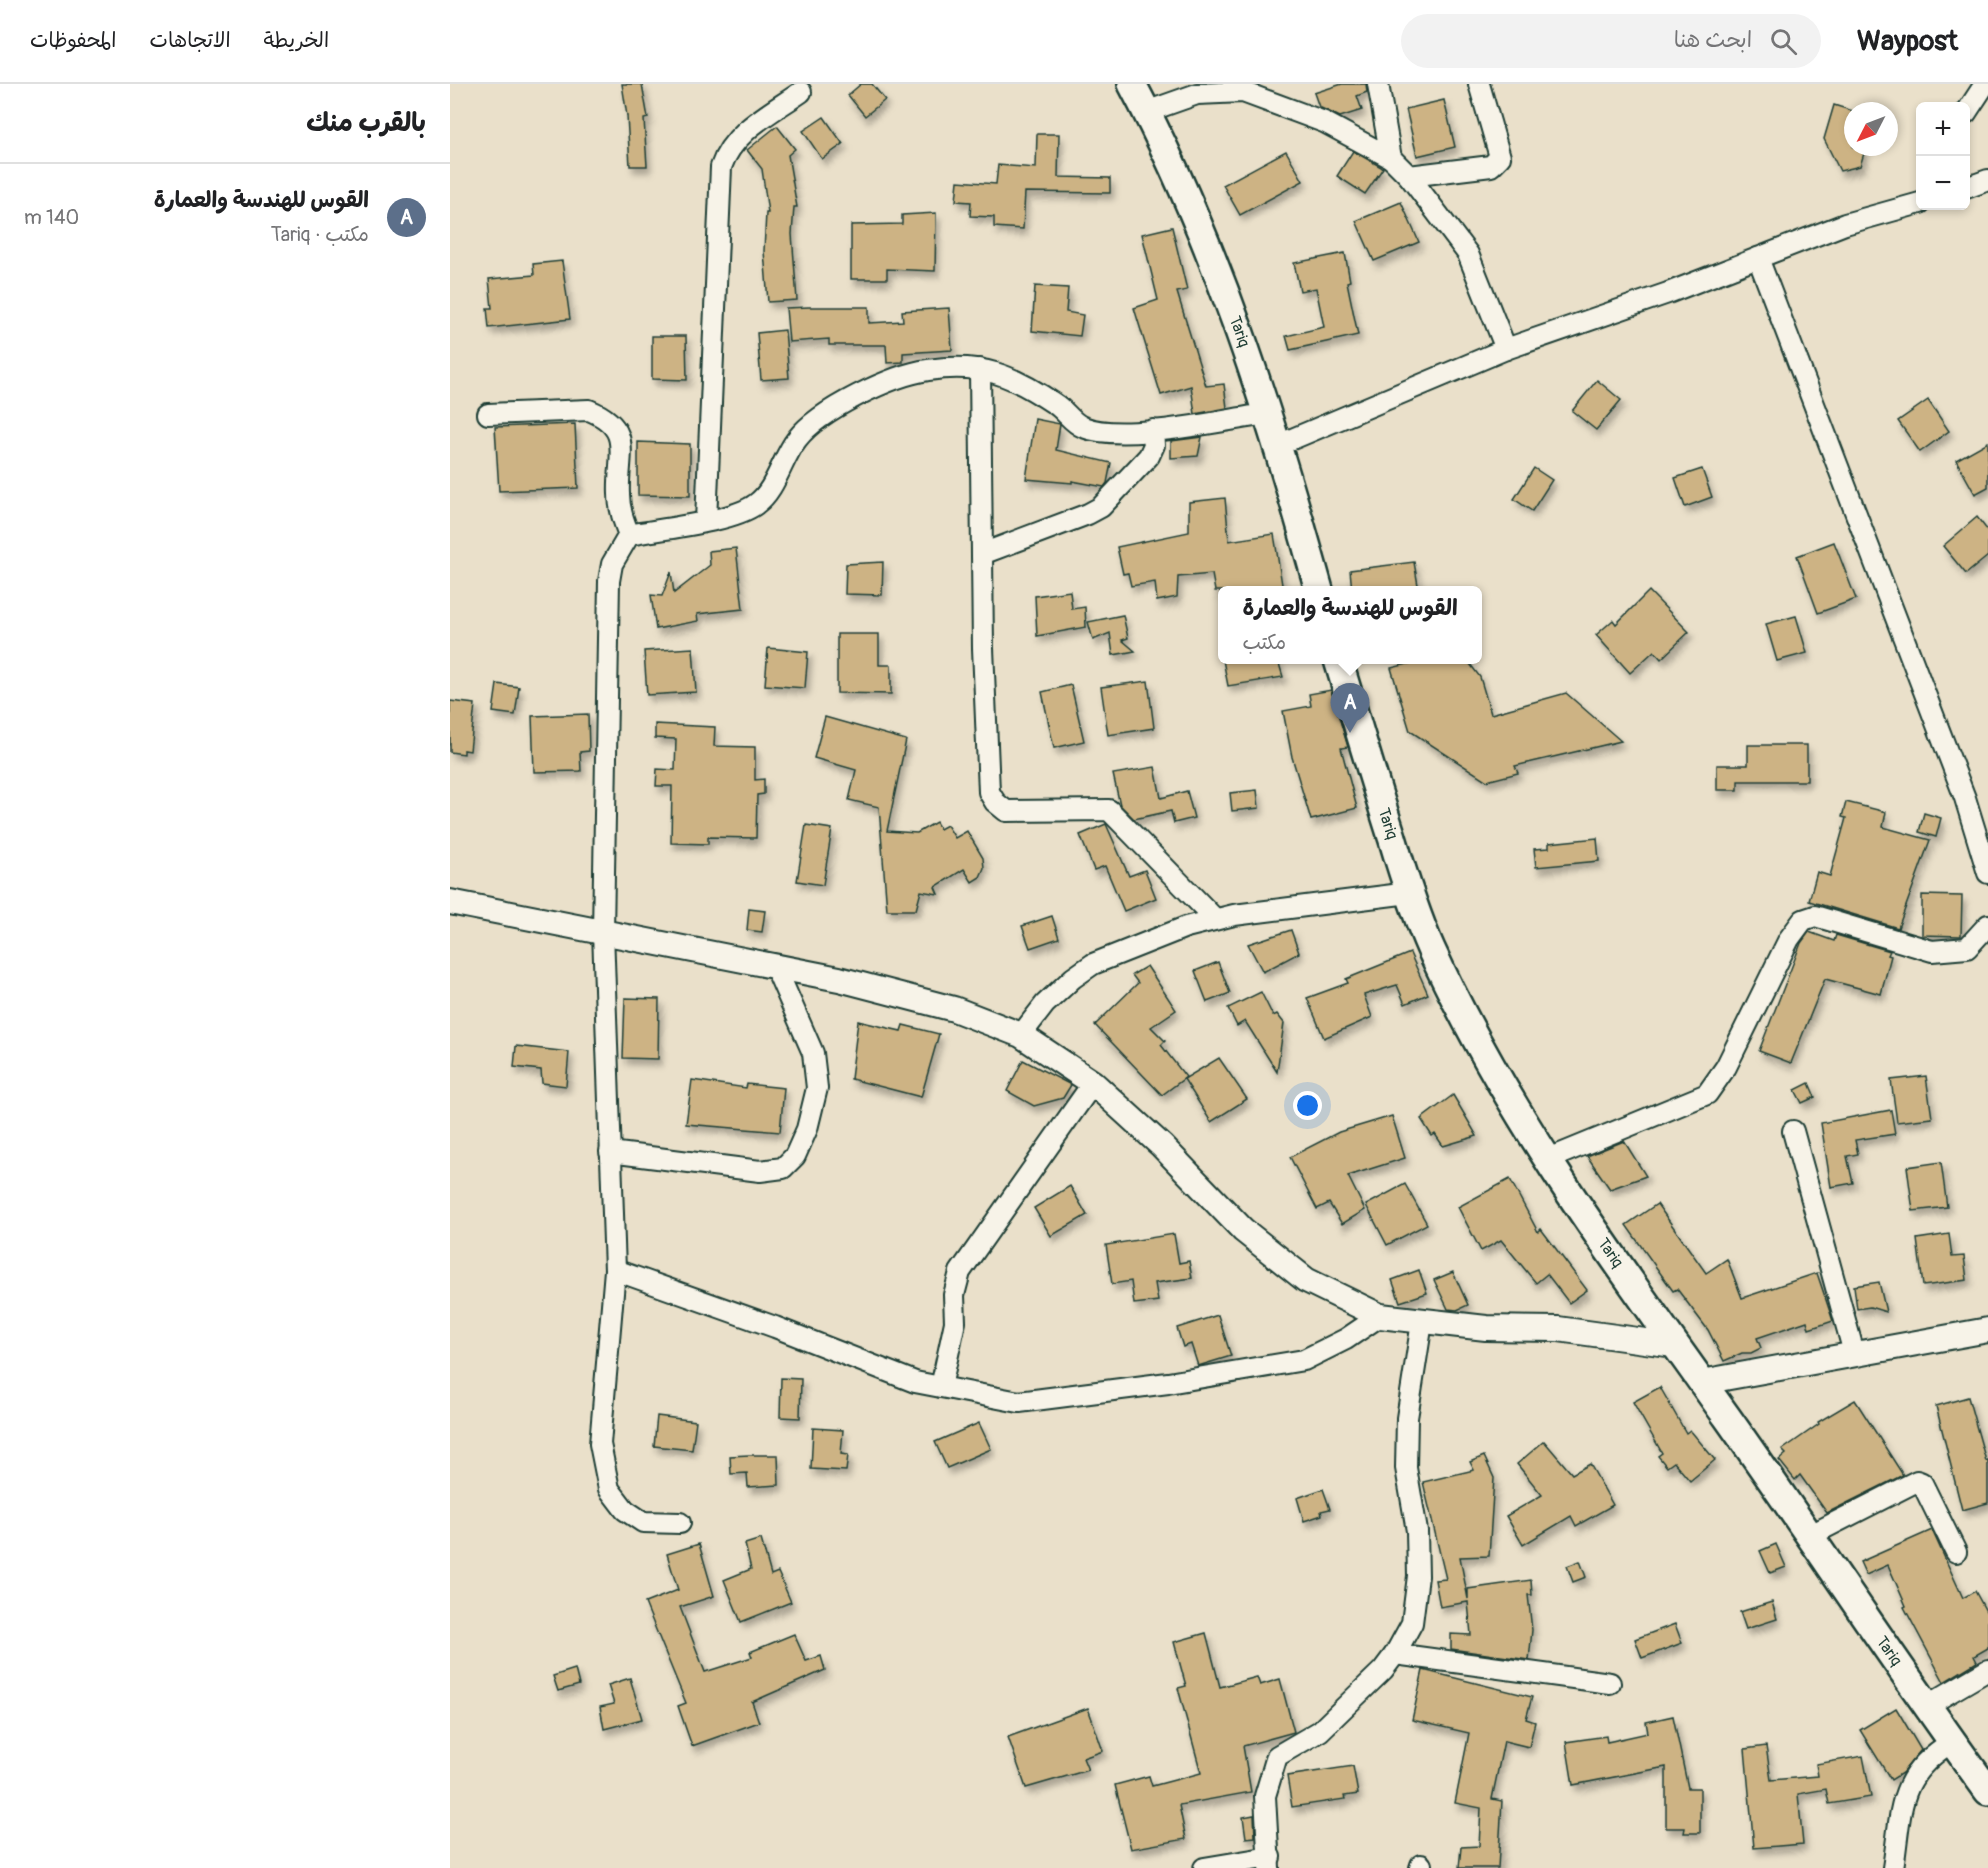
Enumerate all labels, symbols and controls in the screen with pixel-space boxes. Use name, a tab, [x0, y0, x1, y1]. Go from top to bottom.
search box	[1401, 14, 1821, 68]
text: Waypost	[1857, 24, 1958, 59]
icon: search	[1767, 25, 1800, 58]
text: ابحث هنا	[1674, 26, 1752, 54]
text: المحفوظات	[30, 27, 116, 54]
text: الاتجاهات	[149, 27, 231, 54]
text: الخريطة	[264, 27, 329, 54]
north arrow	[1844, 102, 1898, 156]
map controls	[1916, 102, 1970, 210]
button: +	[1916, 102, 1970, 156]
text: بالقرب منك	[306, 107, 426, 139]
button: −	[1916, 156, 1970, 210]
text: القوس للهندسة والعمارة	[154, 186, 369, 214]
text: 140 m	[24, 205, 79, 230]
text: A	[400, 205, 413, 230]
text: مكتب · Tariq	[271, 222, 369, 247]
street label: Tariq	[1225, 313, 1254, 350]
popup	[1218, 586, 1482, 664]
text: القوس للهندسة والعمارة	[1242, 594, 1458, 622]
text: مكتب	[1242, 630, 1286, 655]
pin: A	[1330, 684, 1370, 733]
street label: Tariq	[1373, 806, 1402, 842]
your location	[1293, 1091, 1322, 1120]
street label: Tariq	[1593, 1234, 1628, 1272]
street label: Tariq	[1872, 1632, 1906, 1670]

